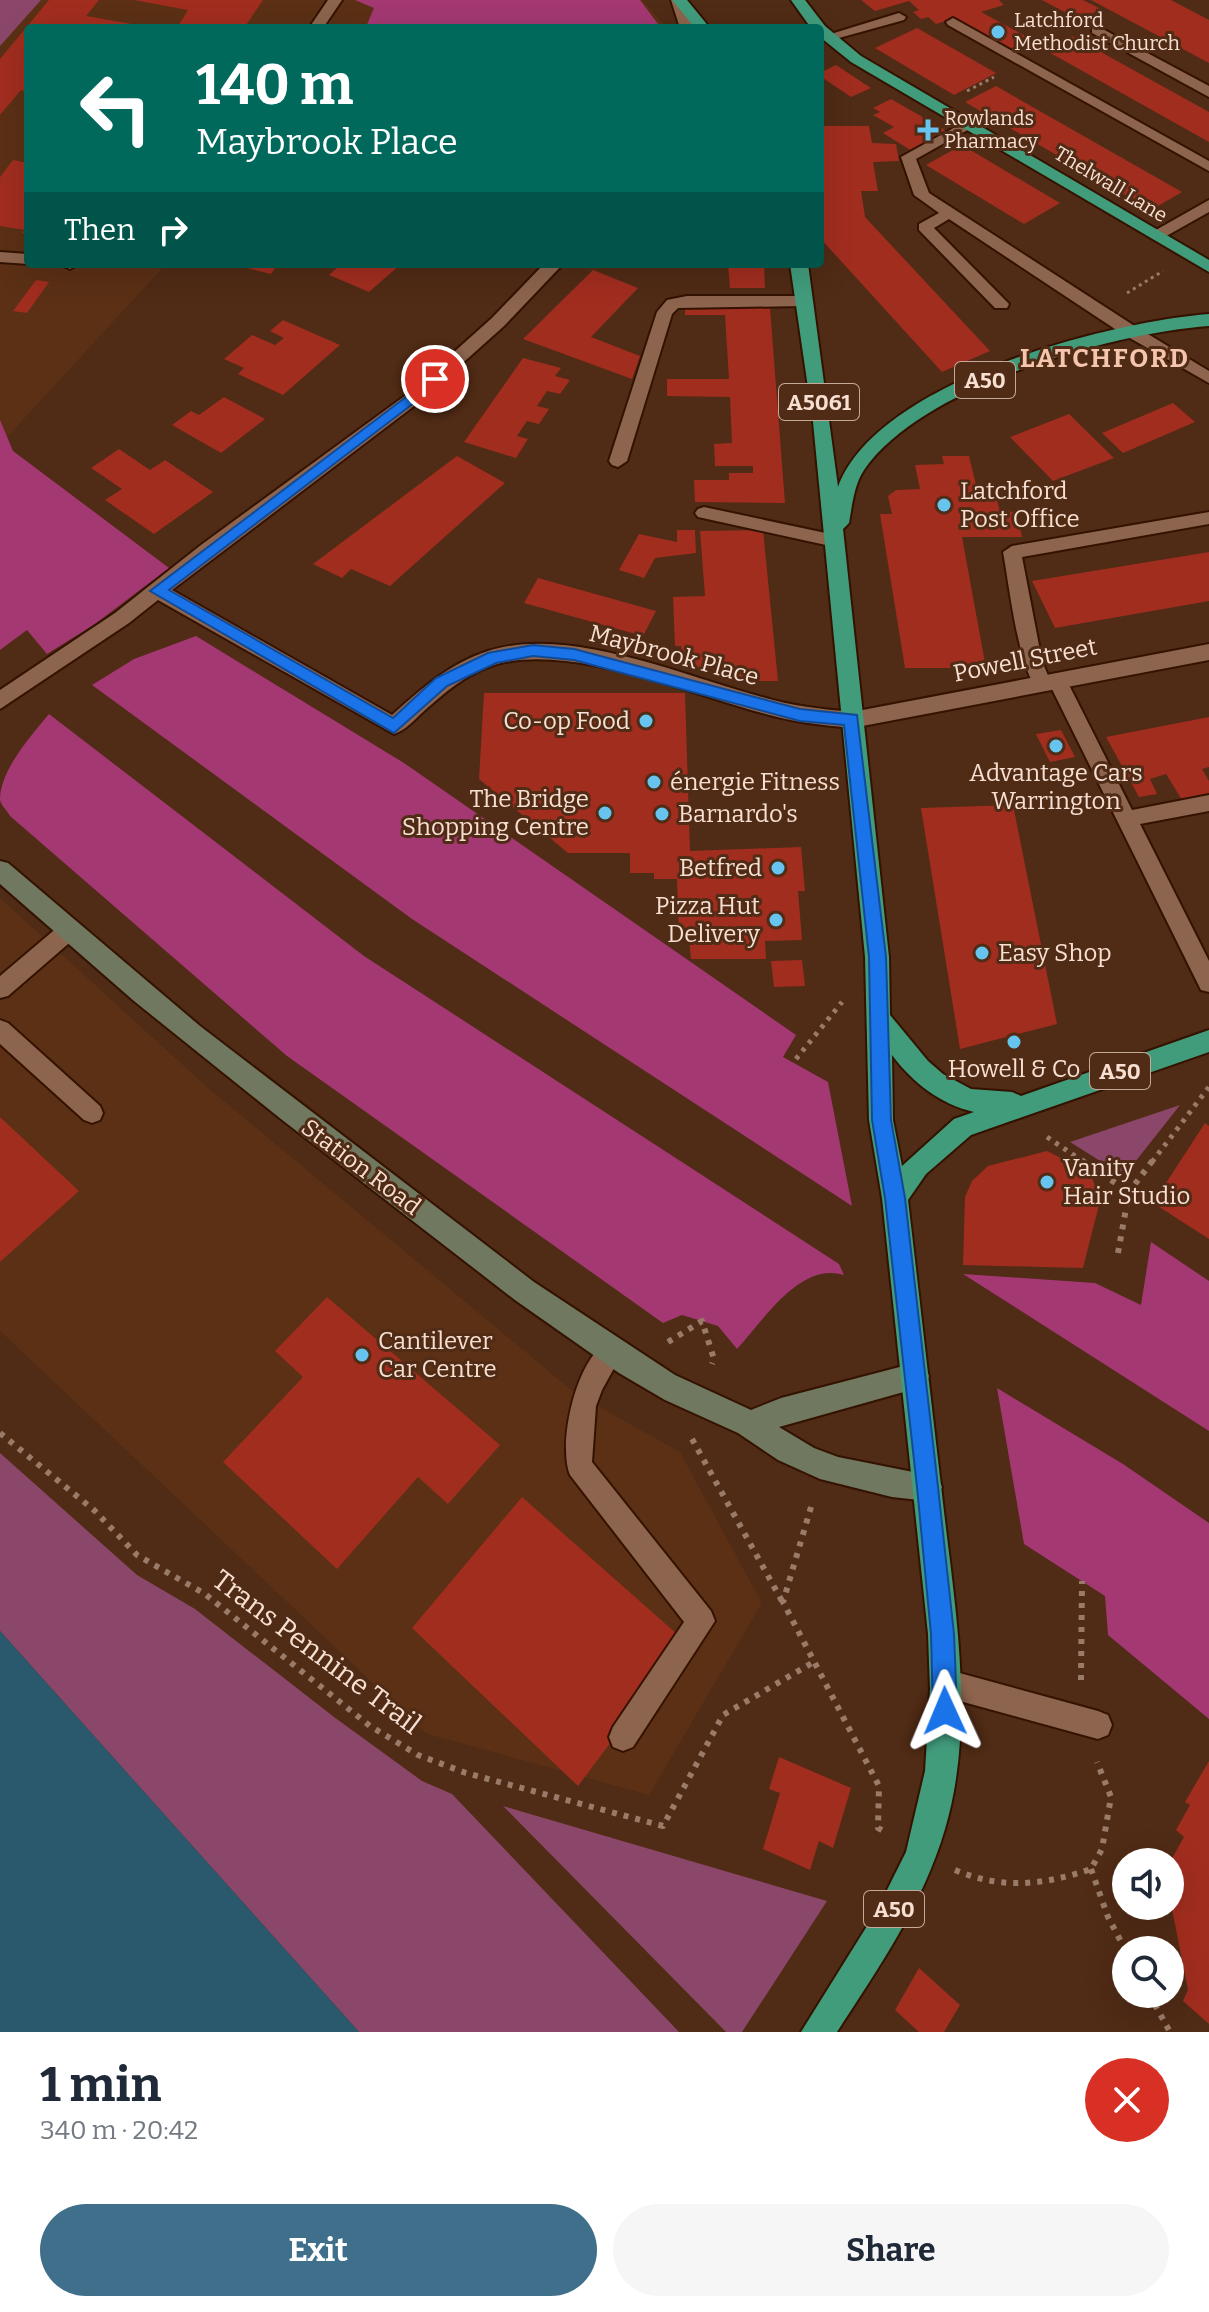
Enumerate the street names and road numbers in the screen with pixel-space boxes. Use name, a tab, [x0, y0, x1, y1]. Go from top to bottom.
street label: Thelwall Lane	[1050, 141, 1172, 227]
road number: A50	[955, 362, 1015, 398]
road number: A5061	[779, 384, 859, 420]
street label: Maybrook Place	[586, 619, 762, 691]
street label: Powell Street	[951, 632, 1099, 688]
road number: A50	[1090, 1053, 1150, 1089]
street label: Station Road	[296, 1113, 426, 1221]
street label: Trans Pennine Trail	[206, 1563, 428, 1741]
road number: A50	[864, 1891, 924, 1927]

